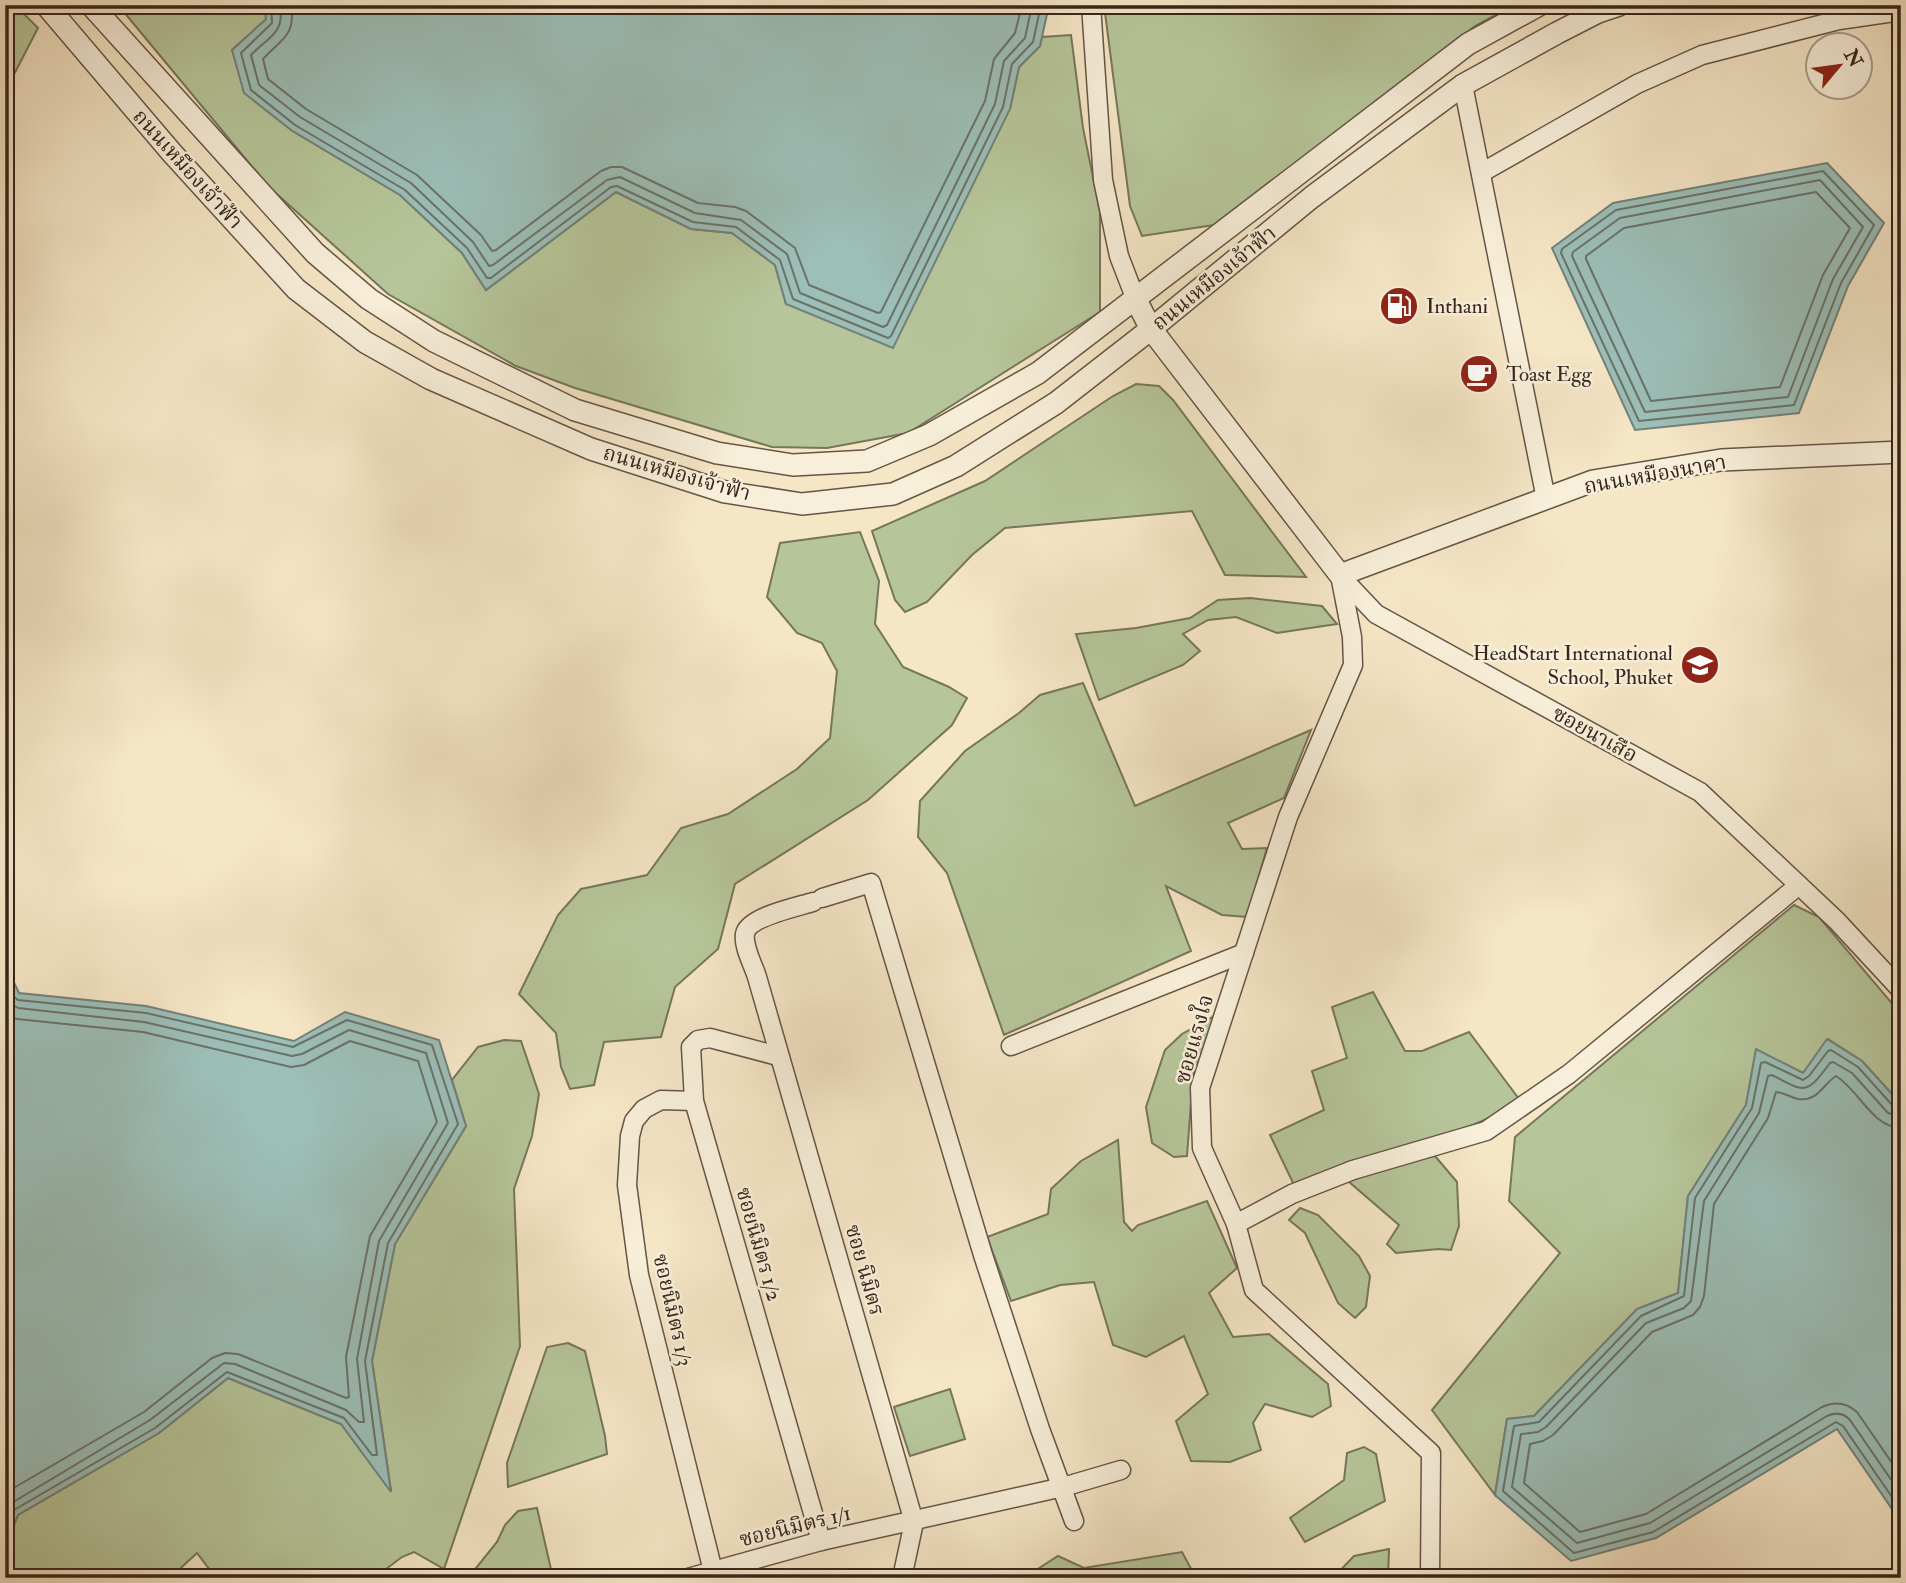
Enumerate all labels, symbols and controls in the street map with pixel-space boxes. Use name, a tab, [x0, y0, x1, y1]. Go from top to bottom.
north arrow	[1804, 32, 1874, 102]
text: N	[1838, 44, 1868, 72]
street label: ถนนเหมืองเจ้าฟ้า	[127, 104, 249, 235]
street label: ถนนเหมืองเจ้าฟ้า	[1147, 220, 1282, 337]
fuel station icon: Inthani	[1378, 285, 1420, 327]
place label: Inthani	[1426, 293, 1488, 320]
cafe icon: Toast Egg	[1458, 353, 1500, 395]
place label: Toast Egg	[1506, 361, 1593, 388]
street label: ถนนเหมืองเจ้าฟ้า	[600, 440, 754, 507]
street label: ถนนเหมืองนาคา	[1582, 449, 1728, 500]
place label: HeadStart International School, Phuket	[1473, 640, 1674, 691]
school or university icon: HeadStart International School, Phuket	[1679, 644, 1721, 686]
street label: ซอยนาเสือ	[1547, 700, 1642, 769]
street label: ซอยแรงใจ	[1167, 991, 1220, 1087]
street label: ซอยนิมิตร 1/2	[729, 1184, 788, 1304]
street label: ซอย นิมิตร	[839, 1222, 890, 1319]
street label: ซอยนิมิตร 1/3	[646, 1251, 699, 1369]
street label: ซอยนิมิตร 1/1	[737, 1500, 854, 1553]

